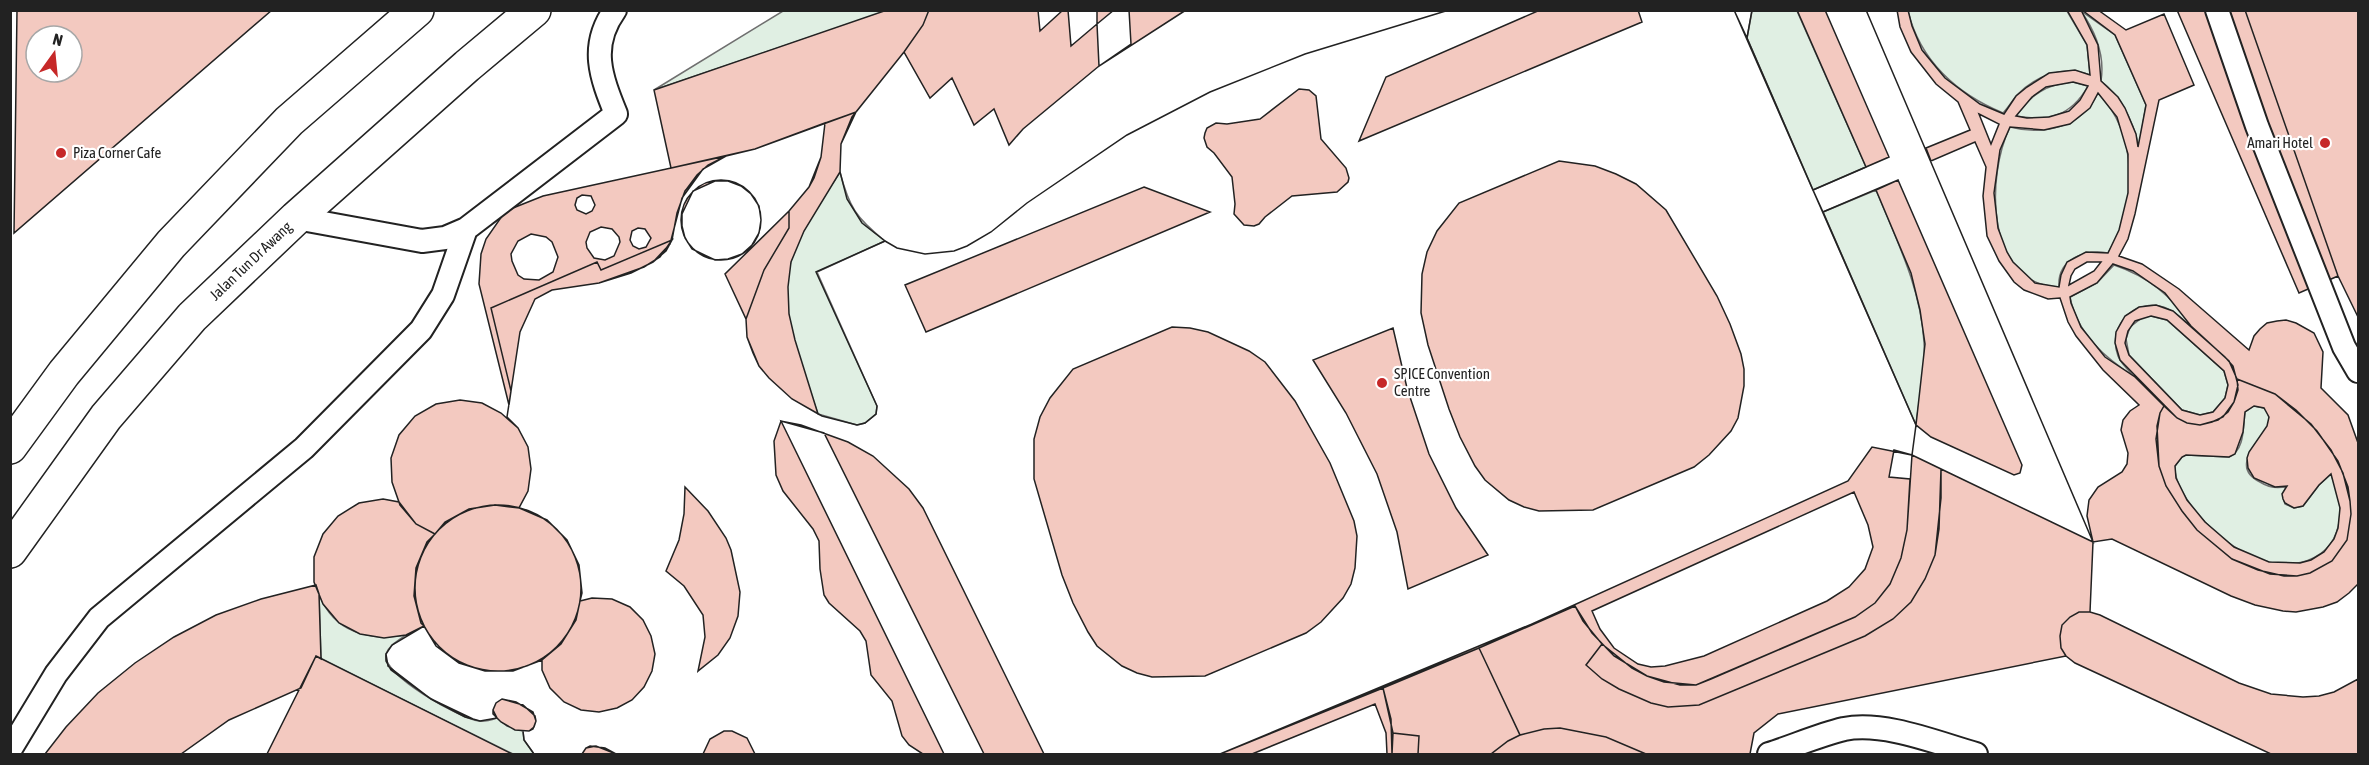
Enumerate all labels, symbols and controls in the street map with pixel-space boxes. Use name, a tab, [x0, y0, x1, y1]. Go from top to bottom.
north arrow	[24, 24, 84, 84]
text: N	[51, 30, 65, 49]
place label: Amari Hotel	[2247, 134, 2313, 151]
marker: Amari Hotel	[2318, 136, 2332, 150]
place label: Piza Corner Cafe	[73, 144, 162, 161]
marker: Piza Corner Cafe	[54, 146, 68, 160]
street label: Jalan Tun Dr Awang	[206, 217, 295, 303]
place label: SPICE Convention Centre	[1394, 365, 1490, 399]
marker: SPICE Convention Centre	[1375, 376, 1389, 390]

